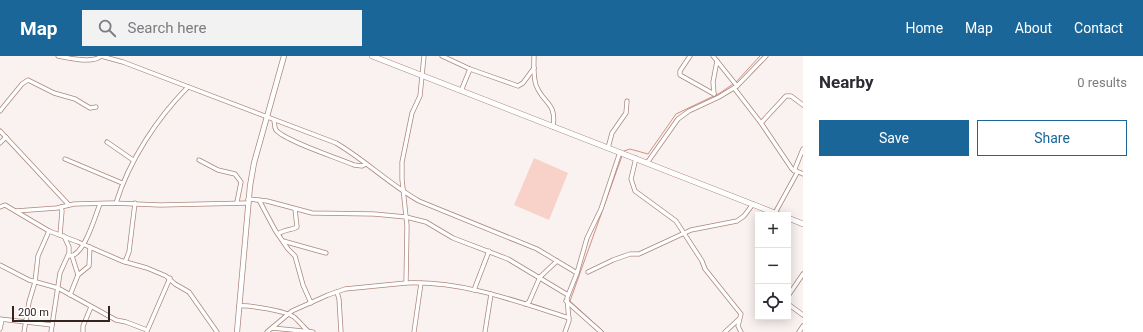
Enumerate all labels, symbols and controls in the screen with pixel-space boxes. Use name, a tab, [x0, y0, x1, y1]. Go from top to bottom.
search box	[82, 10, 362, 46]
text: Map	[20, 17, 58, 40]
icon: search	[96, 17, 118, 39]
text: Search here	[128, 19, 206, 37]
text: Home	[905, 20, 943, 36]
text: Map	[965, 20, 993, 36]
text: About	[1015, 20, 1052, 36]
text: Contact	[1074, 20, 1123, 36]
text: Nearby	[819, 72, 874, 92]
text: 0 results	[1077, 75, 1127, 90]
button: Save	[819, 120, 969, 156]
button: Share	[977, 120, 1127, 156]
map controls	[755, 212, 791, 320]
button: +	[755, 212, 791, 248]
button: −	[755, 248, 791, 284]
button: locate	[755, 284, 791, 320]
scale bar	[12, 304, 110, 323]
text: 200 m	[18, 306, 49, 319]

